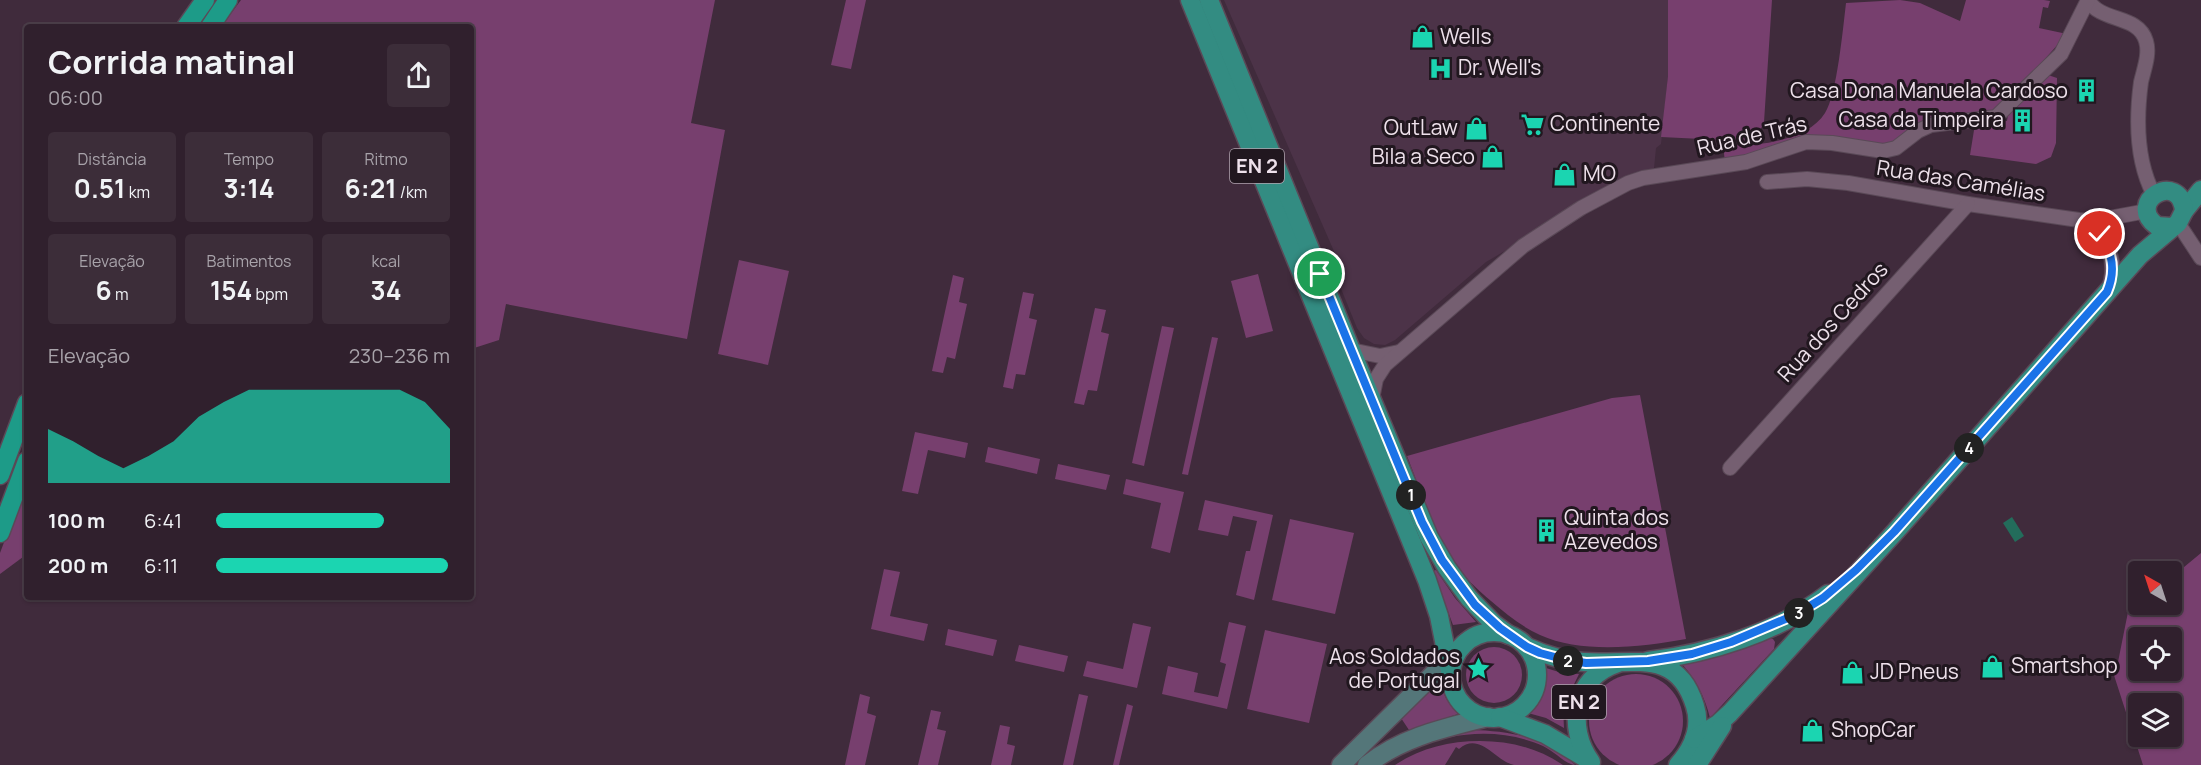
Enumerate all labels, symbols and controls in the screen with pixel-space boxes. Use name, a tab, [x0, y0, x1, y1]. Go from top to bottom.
place label: Wells	[1440, 22, 1492, 50]
shop icon: Wells	[1409, 24, 1435, 50]
text: Corrida matinal	[48, 39, 295, 84]
button: share	[387, 44, 450, 107]
place label: Dr. Well's	[1458, 53, 1541, 81]
hospital icon: Dr. Well's	[1427, 55, 1453, 81]
place label: Casa Dona Manuela Cardoso	[1790, 76, 2068, 104]
building icon: Casa Dona Manuela Cardoso	[2073, 78, 2099, 104]
text: 06:00	[48, 84, 103, 111]
place label: Casa da Timpeira	[1838, 105, 2004, 133]
building icon: Casa da Timpeira	[2009, 107, 2035, 133]
place label: Continente	[1550, 109, 1660, 137]
street label: Rua de Trás	[1694, 109, 1809, 161]
supermarket icon: Continente	[1519, 111, 1545, 137]
place label: OutLaw	[1384, 113, 1458, 141]
shop icon: OutLaw	[1463, 115, 1489, 141]
place label: Bila a Seco	[1372, 142, 1475, 170]
shop icon: Bila a Seco	[1480, 144, 1506, 170]
text: Distância	[78, 148, 146, 170]
text: Tempo	[224, 148, 274, 170]
text: Ritmo	[364, 148, 408, 170]
road number: EN 2	[1230, 149, 1284, 183]
street label: Rua das Camélias	[1875, 153, 2047, 207]
place label: MO	[1583, 159, 1616, 187]
shop icon: MO	[1552, 161, 1578, 187]
text: 0.51	[74, 170, 125, 206]
text: 3:14	[223, 170, 275, 206]
text: 6:21	[345, 170, 397, 206]
text: km	[125, 181, 150, 203]
text: /km	[397, 181, 427, 203]
pin	[2074, 208, 2125, 259]
icon: check	[2083, 217, 2116, 250]
pin	[1294, 248, 1345, 299]
text: Elevação	[79, 250, 145, 272]
text: Batimentos	[207, 250, 291, 272]
text: kcal	[371, 250, 401, 272]
street label: Rua dos Cedros	[1771, 255, 1894, 387]
icon: arrive	[1303, 257, 1336, 290]
text: 6	[96, 272, 112, 308]
text: 154	[210, 272, 252, 308]
text: 34	[371, 272, 401, 308]
text: m	[112, 283, 128, 305]
text: bpm	[252, 283, 288, 305]
text: Elevação	[48, 342, 130, 369]
text: 230–236 m	[349, 342, 450, 369]
pin: 4	[1954, 433, 1984, 463]
text: 4	[1964, 437, 1974, 459]
pin: 1	[1396, 480, 1426, 510]
text: 1	[1407, 484, 1415, 506]
place label: Quinta dos Azevedos	[1564, 503, 1669, 555]
text: 100 m	[48, 507, 105, 534]
text: 6:41	[144, 507, 182, 534]
building icon: Quinta dos Azevedos	[1533, 517, 1559, 543]
text: 200 m	[48, 552, 108, 579]
text: 6:11	[144, 552, 178, 579]
north arrow	[2128, 561, 2182, 615]
map controls	[2128, 561, 2182, 747]
pin: 3	[1784, 598, 1814, 628]
text: 3	[1794, 602, 1804, 624]
button: locate	[2128, 627, 2182, 681]
place label: Aos Soldados de Portugal	[1329, 642, 1460, 694]
pin: 2	[1553, 646, 1583, 676]
text: 2	[1563, 650, 1573, 672]
place label: Smartshop	[2011, 651, 2118, 679]
shop icon: Smartshop	[1980, 653, 2006, 679]
place icon: Aos Soldados de Portugal	[1465, 656, 1491, 682]
place label: JD Pneus	[1870, 657, 1959, 685]
shop icon: JD Pneus	[1839, 659, 1865, 685]
road number: EN 2	[1552, 685, 1606, 719]
button: layers	[2128, 693, 2182, 747]
place label: ShopCar	[1831, 715, 1916, 743]
shop icon: ShopCar	[1800, 717, 1826, 743]

